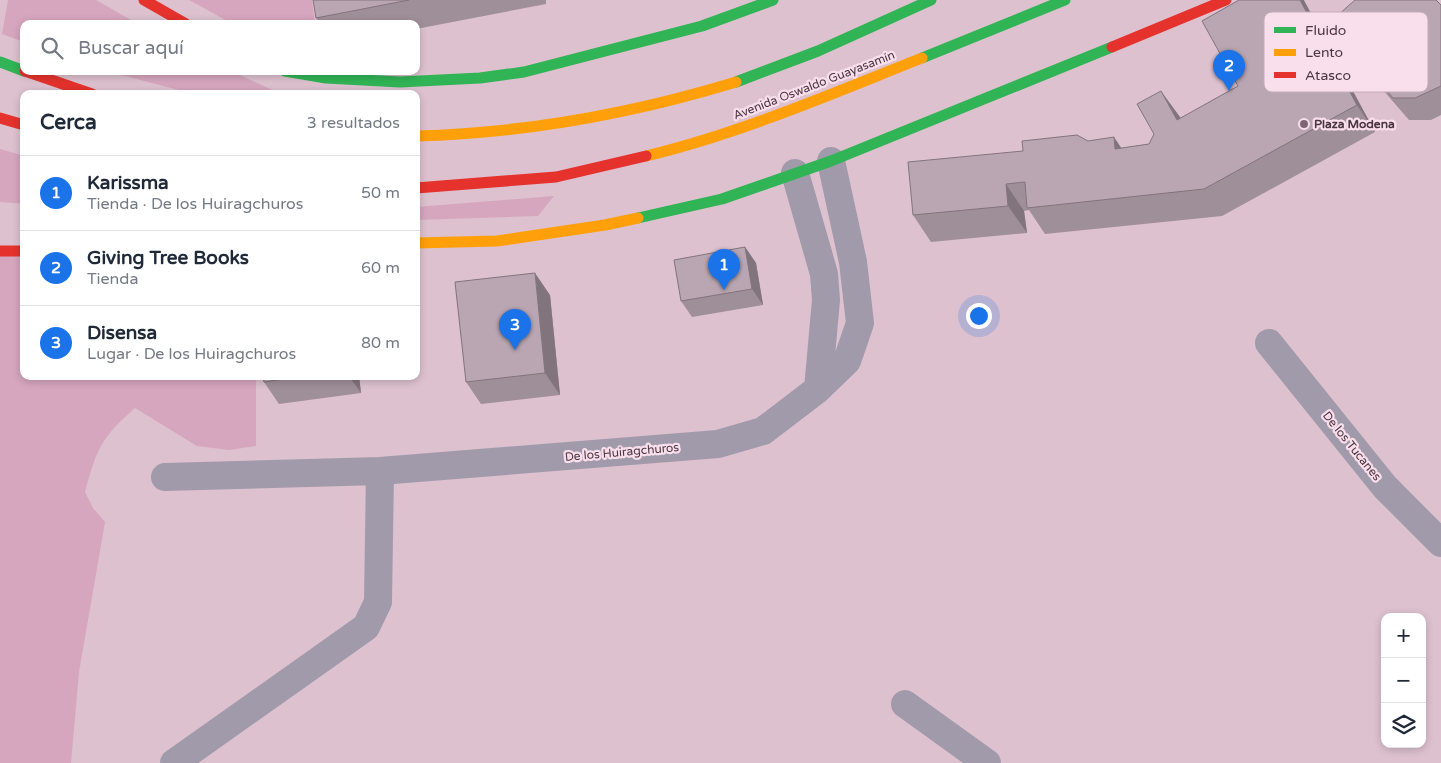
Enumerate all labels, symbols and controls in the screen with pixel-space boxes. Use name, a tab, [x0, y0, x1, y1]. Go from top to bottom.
legend	[1264, 12, 1428, 92]
search box	[20, 20, 420, 75]
text: Fluido	[1305, 22, 1346, 39]
icon: search	[38, 34, 66, 62]
text: Buscar aquí	[78, 37, 184, 59]
text: Lento	[1305, 44, 1343, 61]
street label: Avenida Oswaldo Guayasamín	[731, 48, 897, 122]
pin: 2	[1213, 50, 1245, 91]
text: Atasco	[1305, 67, 1351, 84]
text: Cerca	[40, 110, 97, 135]
text: 3 resultados	[307, 113, 400, 133]
place label: Plaza Modena	[1314, 117, 1395, 131]
marker: Plaza Modena	[1298, 118, 1310, 130]
text: Karissma	[87, 172, 169, 194]
text: 1	[51, 183, 61, 203]
text: 50 m	[361, 183, 400, 203]
text: Tienda · De los Huiragchuros	[87, 194, 303, 214]
text: Giving Tree Books	[87, 247, 249, 269]
pin: 1	[708, 249, 740, 290]
text: 2	[51, 258, 61, 278]
text: 60 m	[361, 258, 400, 278]
text: Tienda	[87, 269, 138, 289]
your location	[966, 303, 992, 329]
pin: 3	[499, 309, 531, 350]
text: Disensa	[87, 322, 157, 344]
text: 3	[51, 333, 61, 353]
text: 80 m	[361, 333, 400, 353]
text: Lugar · De los Huiragchuros	[87, 344, 296, 364]
street label: De los Tucanes	[1320, 409, 1384, 484]
street label: De los Huiragchuros	[564, 440, 680, 464]
map controls	[1381, 613, 1426, 748]
button: +	[1381, 613, 1426, 658]
button: −	[1381, 658, 1426, 703]
button: layers	[1381, 703, 1426, 748]

